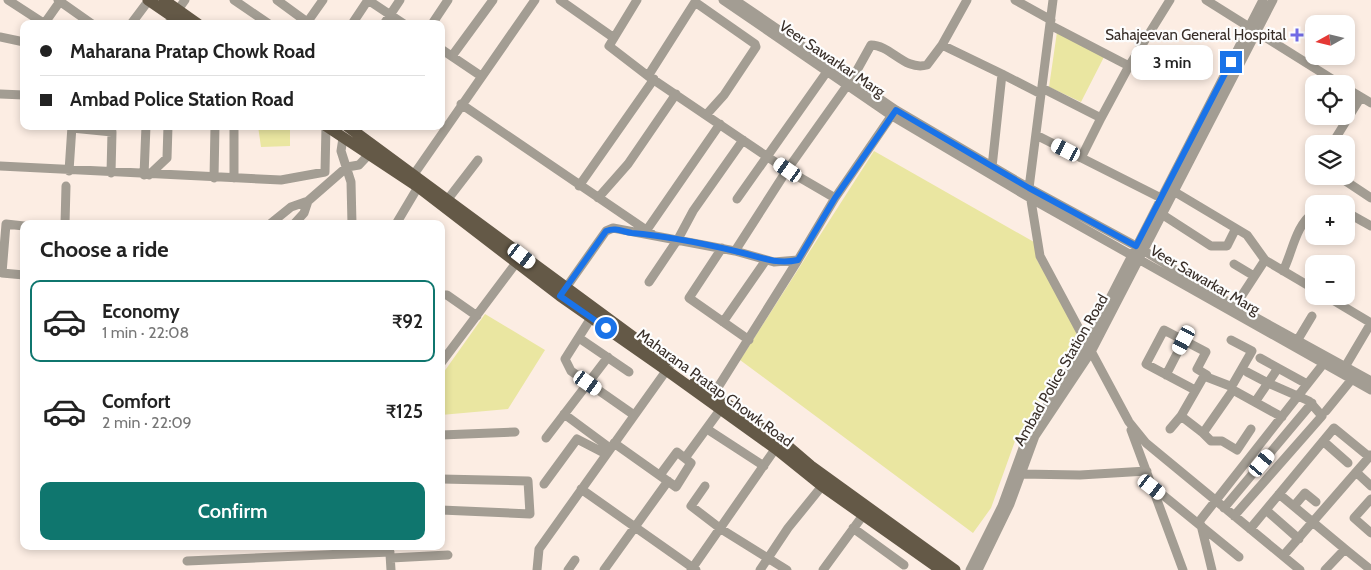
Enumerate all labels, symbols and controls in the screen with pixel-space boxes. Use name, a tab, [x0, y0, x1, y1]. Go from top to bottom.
north arrow	[1305, 15, 1355, 65]
map controls	[1305, 15, 1355, 305]
street label: Veer Sawarkar Marg	[776, 17, 889, 101]
place label: Sahajeevan General Hospital	[1105, 26, 1286, 44]
marker: Sahajeevan General Hospital	[1290, 28, 1304, 42]
text: Maharana Pratap Chowk Road	[70, 40, 315, 63]
callout: 3 min	[1131, 44, 1214, 80]
route end	[1220, 51, 1242, 73]
text: 3 min	[1153, 53, 1191, 72]
button: locate	[1305, 75, 1355, 125]
text: Ambad Police Station Road	[70, 88, 294, 111]
button: layers	[1305, 135, 1355, 185]
car	[1049, 137, 1082, 163]
car	[771, 155, 804, 185]
button: +	[1305, 195, 1355, 245]
text: Choose a ride	[40, 236, 169, 263]
car	[505, 241, 538, 271]
street label: Veer Sawarkar Marg	[1147, 241, 1263, 319]
button: −	[1305, 255, 1355, 305]
street label: Ambad Police Station Road	[1010, 291, 1112, 449]
icon: car	[42, 299, 87, 344]
text: Economy	[102, 300, 180, 323]
text: ₹92	[392, 310, 423, 333]
route start	[595, 317, 617, 339]
text: 1 min · 22:08	[102, 323, 189, 342]
car	[1170, 323, 1197, 357]
street label: Maharana Pratap Chowk Road	[633, 325, 797, 451]
car	[571, 368, 604, 398]
icon: car	[42, 389, 87, 434]
text: Comfort	[102, 390, 171, 413]
text: ₹125	[386, 400, 423, 423]
text: 2 min · 22:09	[102, 413, 192, 432]
car	[1246, 447, 1277, 479]
car	[1135, 472, 1168, 502]
button: Confirm	[40, 482, 425, 540]

